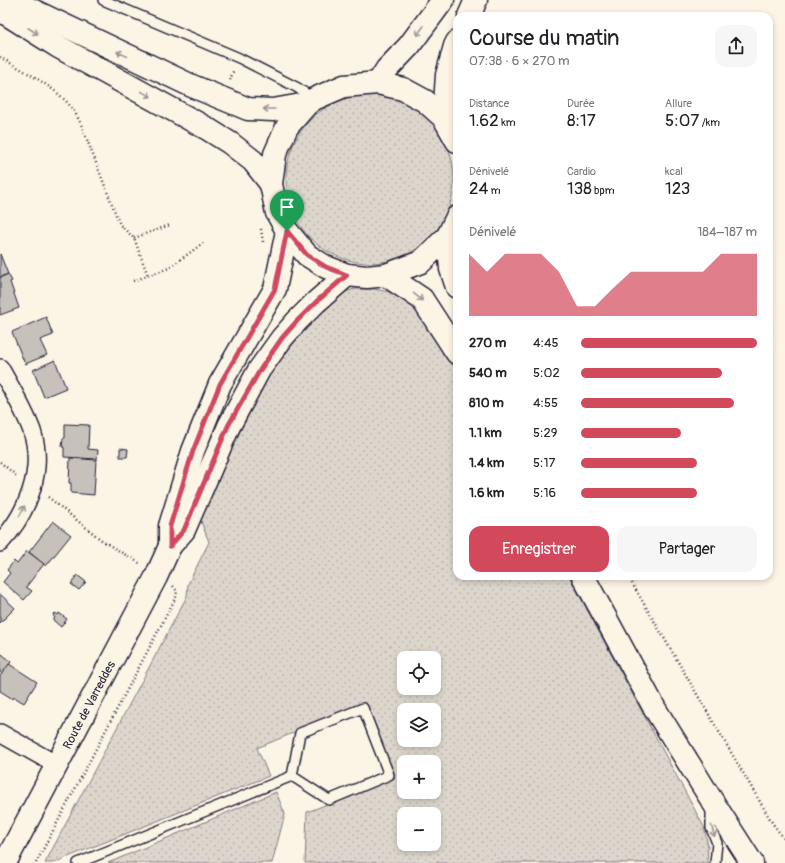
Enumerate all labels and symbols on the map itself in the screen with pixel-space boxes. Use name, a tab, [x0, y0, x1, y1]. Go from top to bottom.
one-way arrow	[415, 26, 424, 37]
one-way arrow	[27, 27, 38, 35]
one-way arrow	[117, 50, 129, 57]
one-way arrow	[140, 91, 152, 98]
one-way arrow	[263, 105, 276, 113]
pin	[270, 190, 304, 231]
one-way arrow	[413, 293, 423, 302]
one-way arrow	[19, 506, 26, 518]
street label: Route de Varreddes	[60, 658, 119, 752]
one-way arrow	[710, 825, 717, 838]

